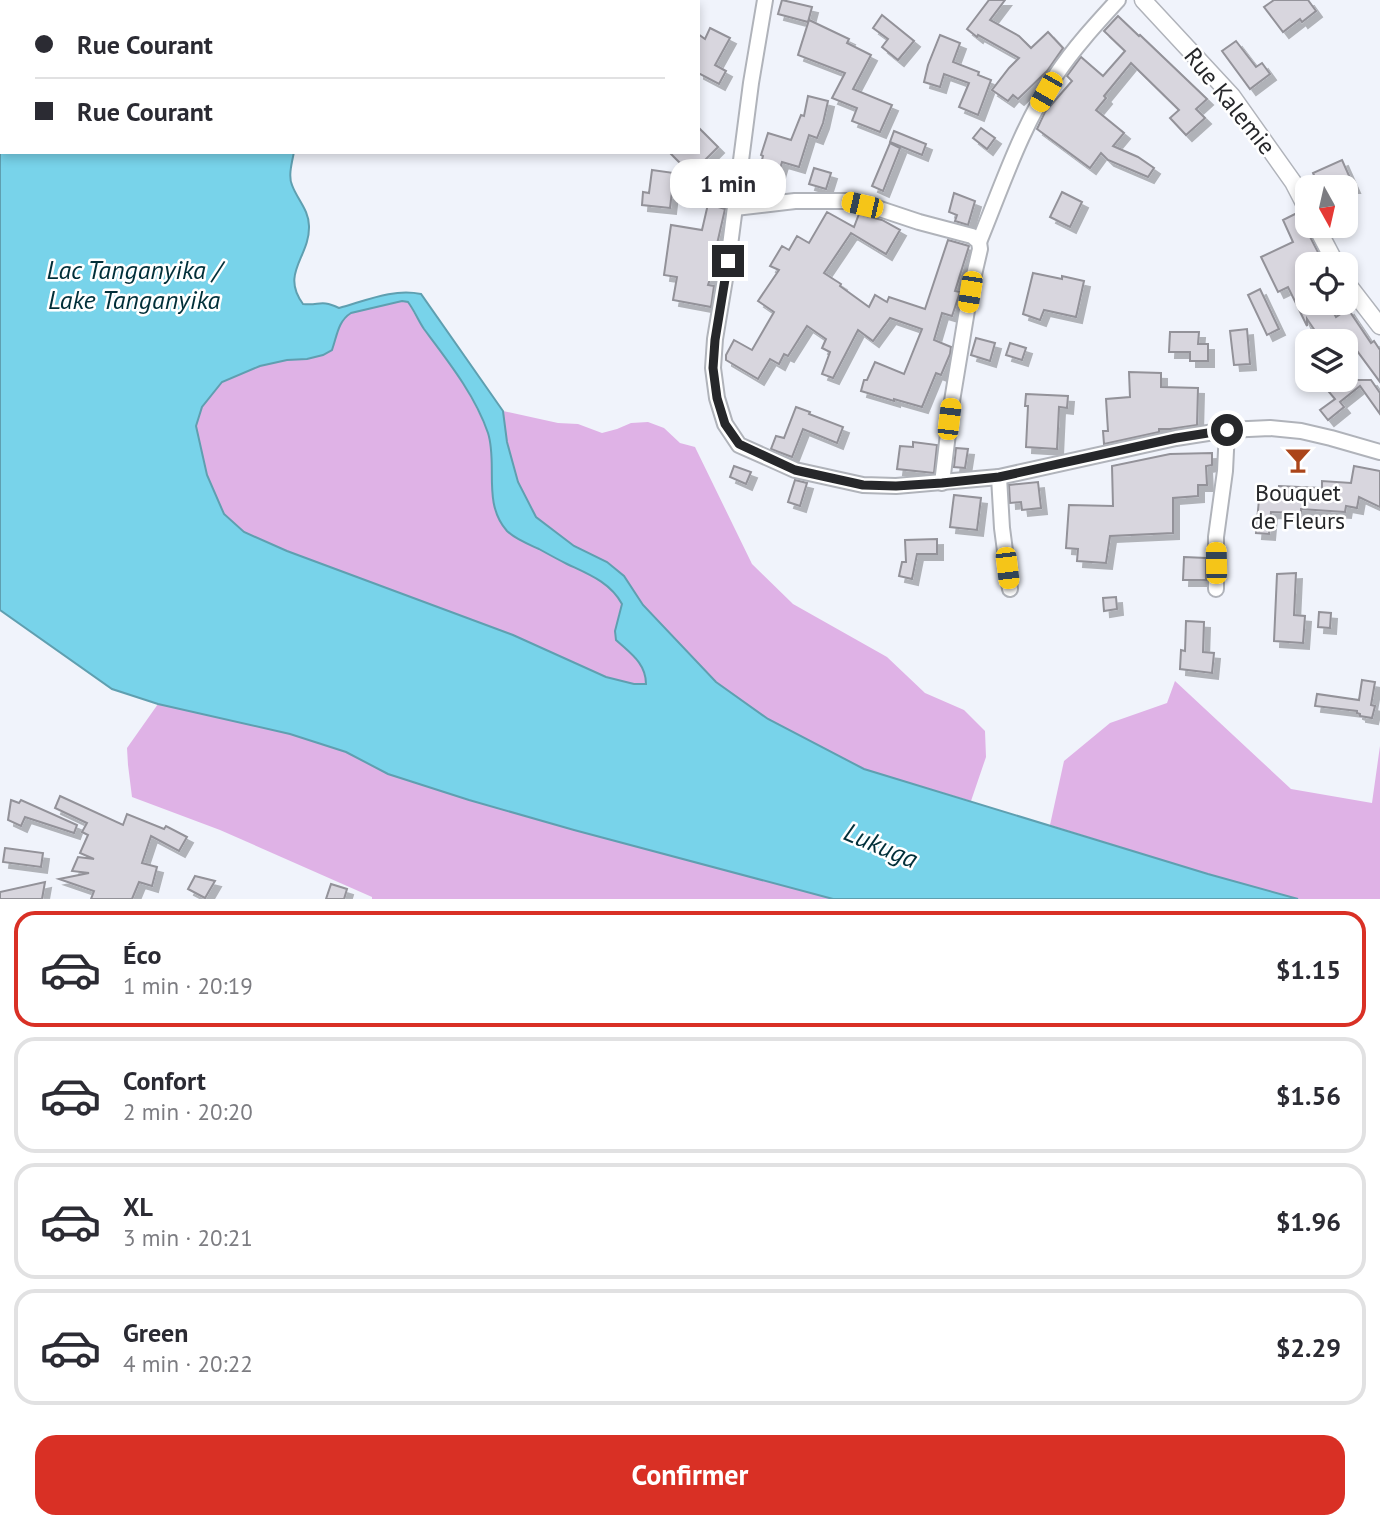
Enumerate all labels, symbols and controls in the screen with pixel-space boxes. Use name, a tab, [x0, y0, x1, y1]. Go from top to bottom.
text: Rue Courant	[77, 28, 213, 61]
street label: Rue Kalemie	[1177, 41, 1283, 161]
car	[1027, 69, 1066, 115]
text: Rue Courant	[77, 95, 213, 128]
callout: 1 min	[670, 160, 786, 208]
text: 1 min	[700, 169, 756, 198]
north arrow	[1295, 175, 1358, 238]
map controls	[1295, 175, 1358, 392]
car	[840, 190, 885, 220]
route end	[712, 245, 744, 277]
button: locate	[1295, 252, 1358, 315]
water label: Lac Tanganyika / Lake Tanganyika	[47, 253, 226, 316]
car	[957, 270, 984, 314]
button: layers	[1295, 329, 1358, 392]
car	[937, 397, 962, 441]
route start	[1211, 414, 1243, 446]
bar icon: Bouquet de Fleurs	[1283, 445, 1313, 475]
place label: Bouquet de Fleurs	[1251, 477, 1345, 536]
car	[1206, 542, 1227, 584]
car	[995, 546, 1020, 590]
water label: Lukuga	[839, 815, 923, 875]
icon: car	[39, 938, 102, 1001]
text: Éco	[123, 938, 161, 971]
text: $1.15	[1276, 953, 1341, 986]
text: 1 min · 20:19	[123, 971, 253, 1000]
icon: car	[39, 1064, 102, 1127]
text: Confort	[123, 1064, 206, 1097]
text: $1.56	[1276, 1079, 1341, 1112]
text: 2 min · 20:20	[123, 1097, 253, 1126]
icon: car	[39, 1190, 102, 1253]
text: XL	[123, 1190, 153, 1223]
text: $1.96	[1276, 1205, 1341, 1238]
text: 3 min · 20:21	[123, 1223, 253, 1252]
icon: car	[39, 1316, 102, 1379]
text: Green	[123, 1316, 188, 1349]
text: $2.29	[1276, 1331, 1341, 1364]
text: 4 min · 20:22	[123, 1349, 253, 1378]
button: Confirmer	[35, 1435, 1345, 1515]

